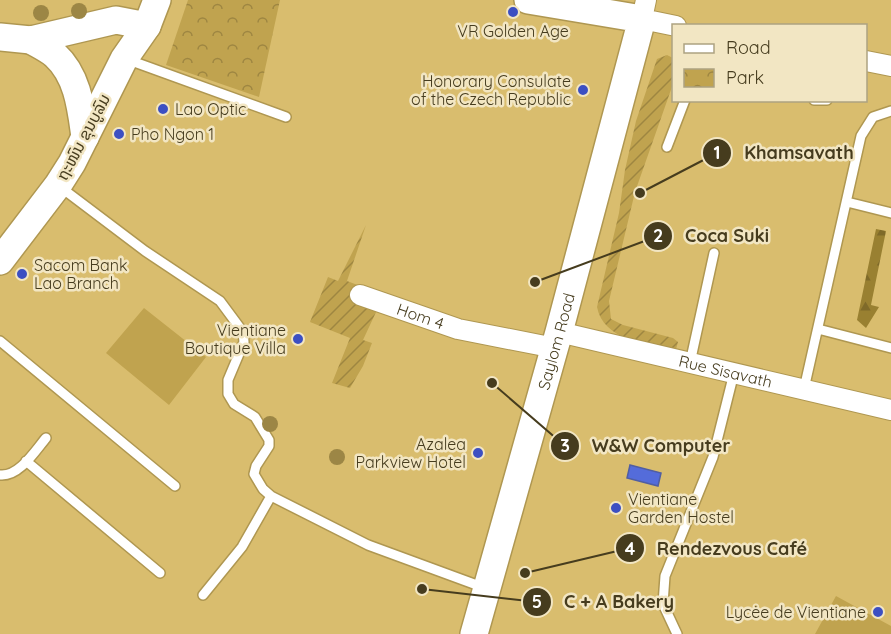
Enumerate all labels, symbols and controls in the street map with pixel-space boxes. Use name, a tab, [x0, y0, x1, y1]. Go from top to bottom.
marker: VR Golden Age	[506, 5, 520, 19]
place label: VR Golden Age	[457, 21, 569, 41]
legend	[672, 24, 867, 102]
text: Road	[726, 36, 771, 59]
text: Park	[726, 66, 764, 89]
place label: Honorary Consulate of the Czech Republic	[411, 71, 571, 109]
marker: Honorary Consulate of the Czech Republic	[576, 83, 590, 97]
street label: ຖະໜົນ ຂຸນບູລົມ	[52, 90, 115, 184]
place label: Lao Optic	[175, 99, 246, 119]
marker: Lao Optic	[156, 102, 170, 116]
place label: Pho Ngon 1	[131, 124, 214, 144]
marker: Pho Ngon 1	[112, 127, 126, 141]
callout: Khamsavath	[702, 135, 865, 171]
text: 1	[713, 141, 721, 164]
text: Khamsavath	[744, 141, 854, 164]
callout: Coca Suki	[643, 218, 781, 254]
text: 2	[653, 224, 663, 247]
text: Coca Suki	[685, 224, 769, 247]
place label: Sacom Bank Lao Branch	[34, 255, 128, 293]
marker: Sacom Bank Lao Branch	[15, 267, 29, 281]
street label: Saylom Road	[533, 291, 579, 392]
street label: Hom 4	[394, 299, 447, 333]
place label: Vientiane Boutique Villa	[185, 320, 286, 358]
marker: Vientiane Boutique Villa	[291, 332, 305, 346]
street label: Rue Sisavath	[677, 350, 774, 392]
callout: W&W Computer	[550, 428, 743, 464]
place label: Azalea Parkview Hotel	[356, 434, 466, 472]
text: 3	[560, 434, 570, 457]
text: W&W Computer	[592, 434, 730, 457]
marker: Azalea Parkview Hotel	[471, 446, 485, 460]
place label: Vientiane Garden Hostel	[628, 489, 734, 527]
marker: Vientiane Garden Hostel	[609, 501, 623, 515]
callout: Rendezvous Café	[615, 530, 819, 566]
text: 4	[625, 537, 636, 560]
text: Rendezvous Café	[657, 537, 807, 560]
callout: C + A Bakery	[522, 584, 686, 620]
text: 5	[532, 590, 542, 613]
text: C + A Bakery	[564, 590, 674, 613]
place label: Lycėe de Vientiane	[726, 602, 866, 622]
marker: Lycėe de Vientiane	[871, 605, 885, 619]

